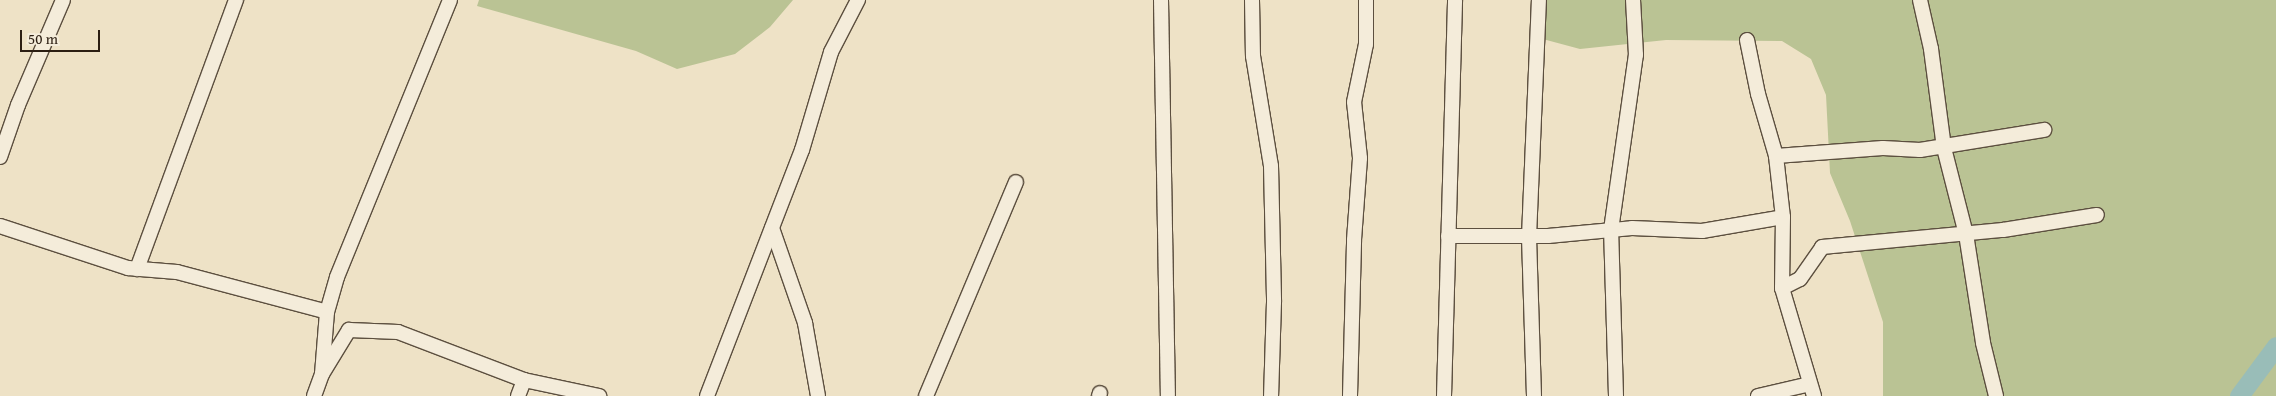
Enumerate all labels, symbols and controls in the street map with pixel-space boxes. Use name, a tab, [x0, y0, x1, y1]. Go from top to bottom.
scale bar	[22, 20, 102, 52]
text: 50 m	[28, 28, 58, 49]

